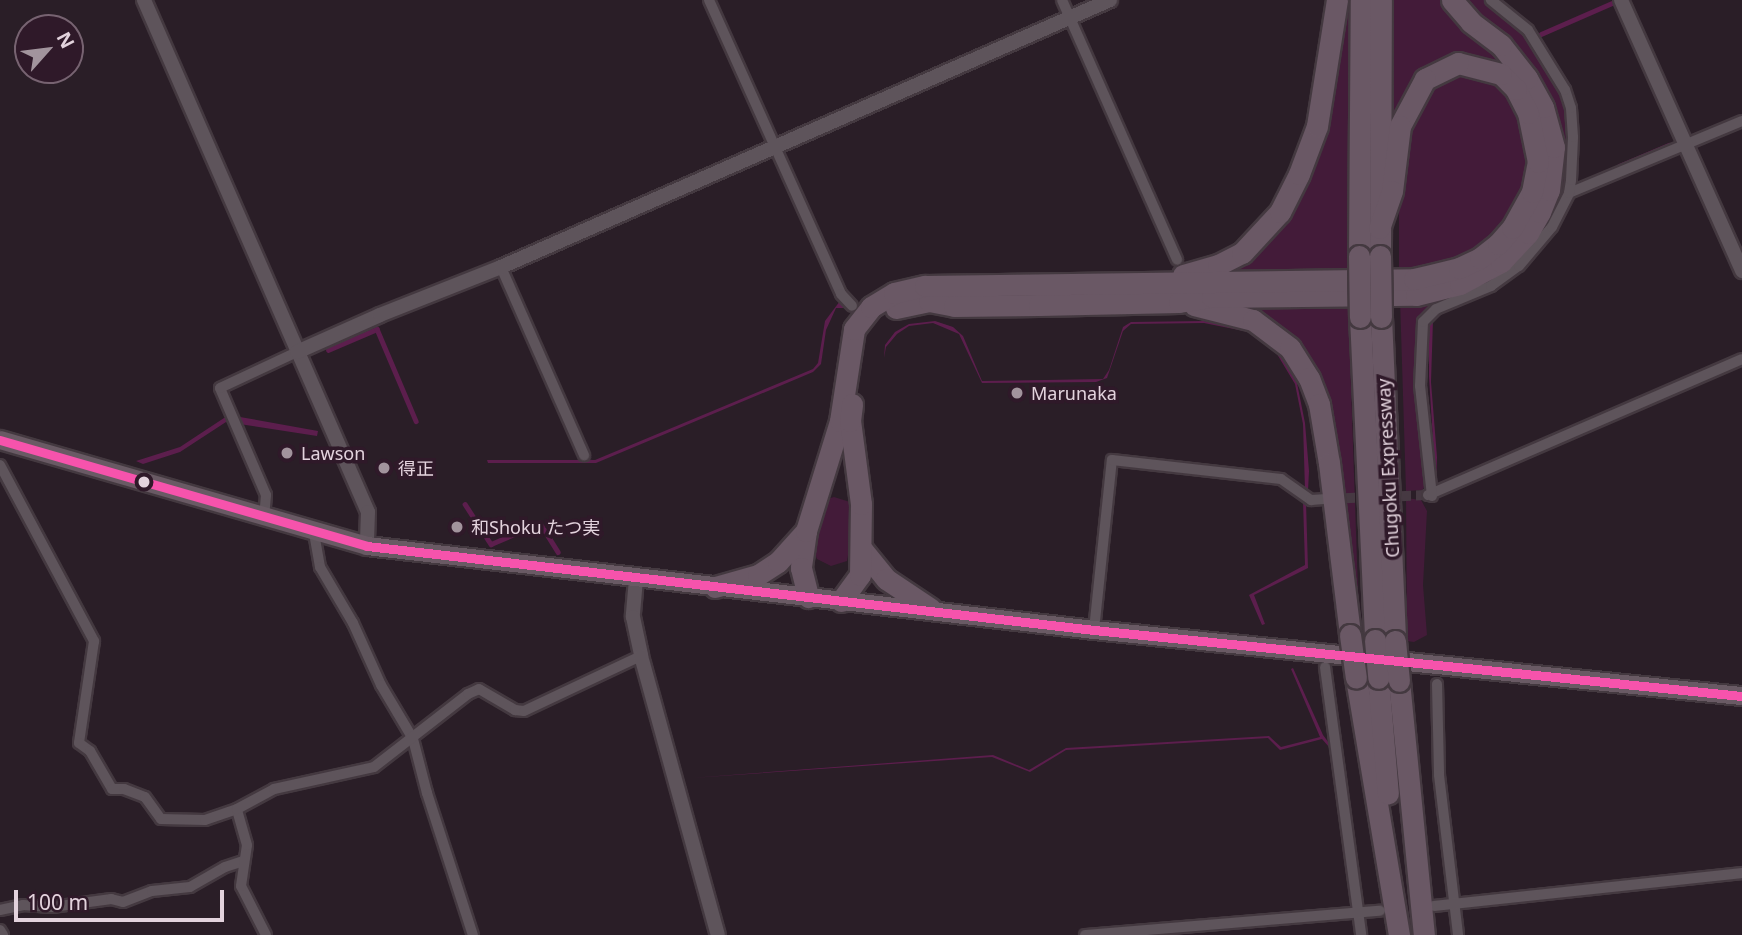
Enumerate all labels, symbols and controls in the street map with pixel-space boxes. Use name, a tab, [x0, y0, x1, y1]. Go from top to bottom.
north arrow	[14, 14, 84, 84]
text: N	[51, 27, 81, 53]
street label: Chugoku Expressway	[1373, 378, 1403, 558]
place label: Marunaka	[1031, 382, 1117, 404]
marker: Marunaka	[1009, 385, 1025, 401]
place label: Lawson	[301, 442, 365, 464]
marker: Lawson	[279, 445, 295, 461]
place label: 得正	[398, 457, 434, 479]
marker: 得正	[376, 460, 392, 476]
unlabelled marker	[137, 475, 151, 489]
place label: 和Shoku たつ実	[471, 516, 600, 538]
marker: 和Shoku たつ実	[449, 519, 465, 535]
scale bar	[18, 876, 228, 920]
text: 100 m	[27, 888, 88, 916]

